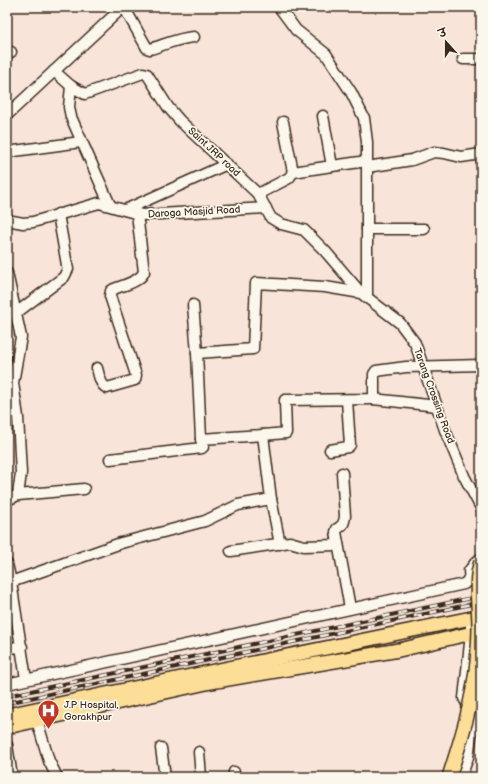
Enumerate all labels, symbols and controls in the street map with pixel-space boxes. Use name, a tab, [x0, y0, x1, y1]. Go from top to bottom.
north arrow	[426, 22, 466, 62]
text: उ	[436, 25, 450, 41]
street label: Saint JRP road	[185, 125, 243, 179]
street label: Daroga Masjid Road	[147, 204, 241, 220]
street label: Tarang Crossing Road	[411, 347, 457, 446]
hospital icon: J.P Hospital, Gorakhpur	[35, 698, 61, 731]
place label: J.P Hospital, Gorakhpur	[64, 699, 119, 723]

